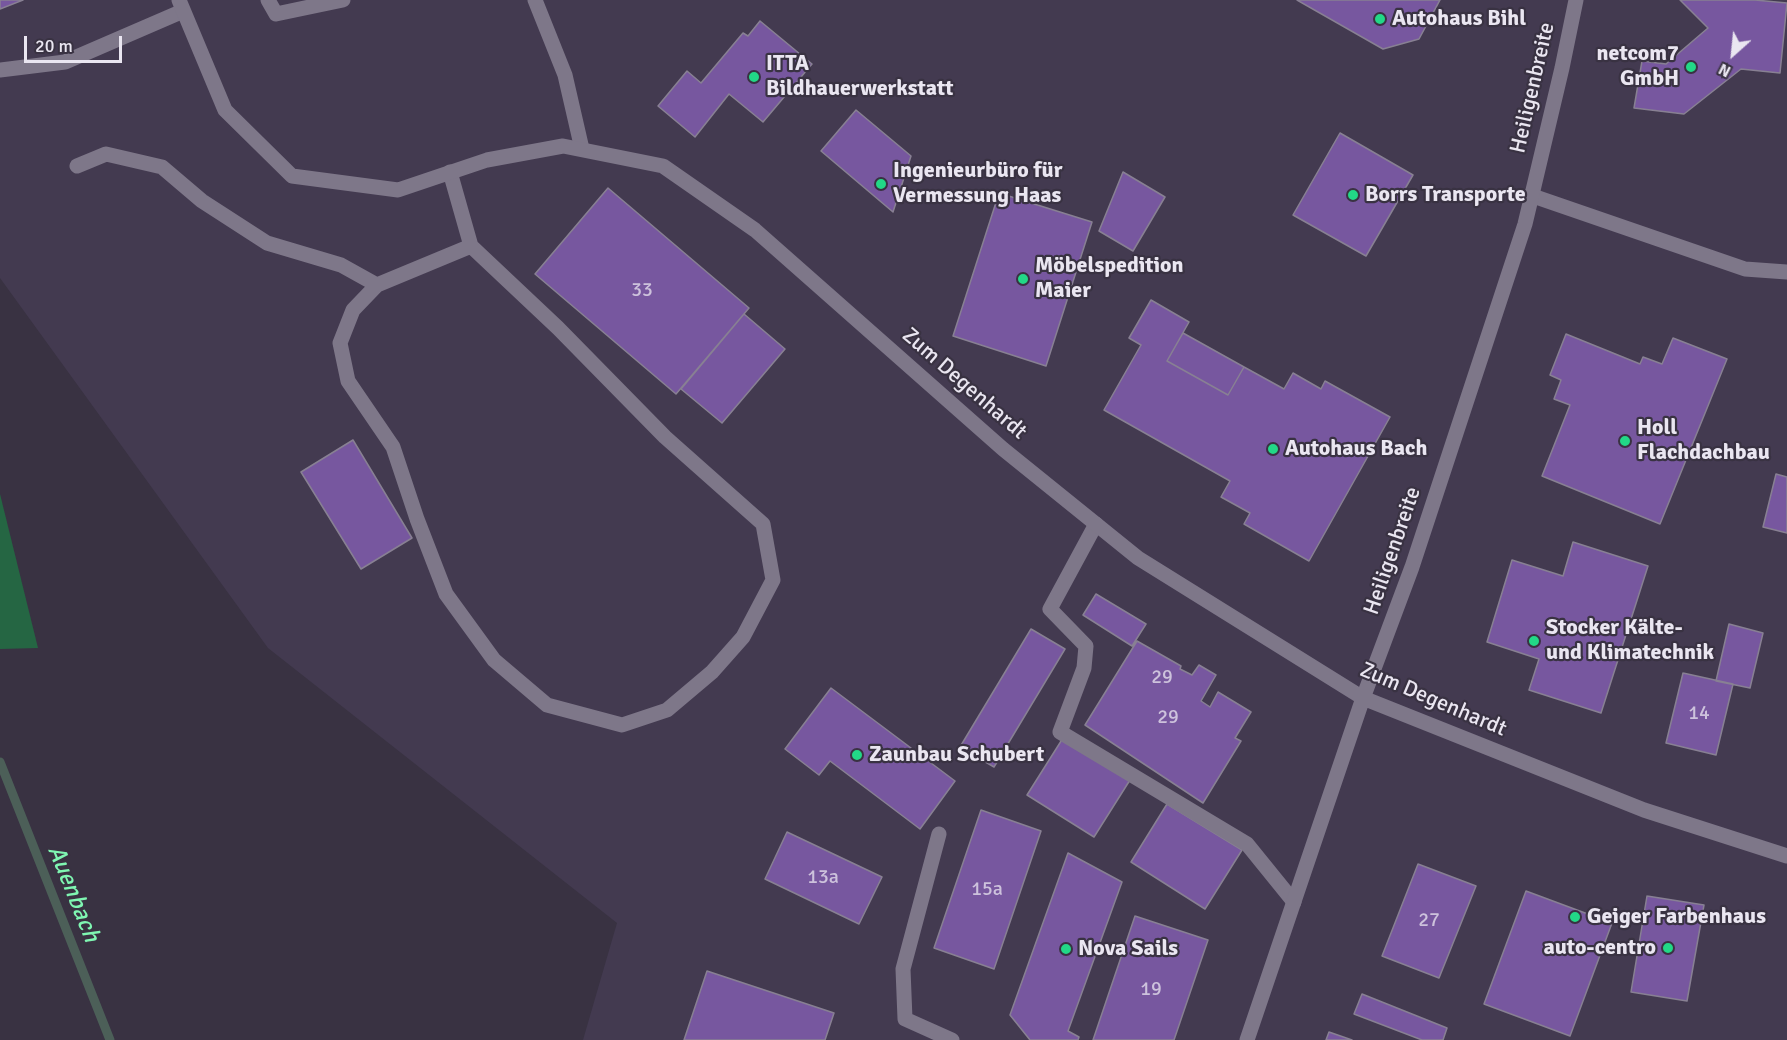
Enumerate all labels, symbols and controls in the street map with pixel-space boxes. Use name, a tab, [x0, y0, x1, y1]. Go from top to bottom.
place label: Autohaus Bihl	[1392, 6, 1526, 32]
marker: Autohaus Bihl	[1373, 12, 1387, 26]
street label: Heiligenbreite	[1505, 20, 1561, 156]
scale bar	[27, 24, 124, 62]
north arrow	[1703, 24, 1763, 84]
text: 20 m	[35, 35, 73, 57]
place label: netcom7 GmbH	[1597, 41, 1679, 92]
place label: ITTA Bildhauerwerkstatt	[766, 51, 953, 102]
text: N	[1715, 59, 1734, 81]
marker: netcom7 GmbH	[1684, 60, 1698, 74]
marker: ITTA Bildhauerwerkstatt	[747, 70, 761, 84]
place label: Ingenieurbüro für Vermessung Haas	[893, 158, 1062, 210]
marker: Ingenieurbüro für Vermessung Haas	[874, 177, 888, 191]
place label: Borrs Transporte	[1365, 182, 1526, 208]
marker: Borrs Transporte	[1346, 188, 1360, 202]
place label: Möbelspedition Maier	[1035, 253, 1184, 304]
marker: Möbelspedition Maier	[1016, 272, 1030, 286]
house number: 33	[631, 279, 653, 303]
street label: Zum Degenhardt	[896, 323, 1032, 445]
place label: Holl Flachdachbau	[1637, 415, 1770, 466]
marker: Holl Flachdachbau	[1618, 434, 1632, 448]
place label: Autohaus Bach	[1285, 436, 1427, 462]
marker: Autohaus Bach	[1266, 442, 1280, 456]
street label: Heiligenbreite	[1359, 484, 1427, 618]
place label: Stocker Kälte- und Klimatechnik	[1546, 615, 1714, 666]
marker: Stocker Kälte- und Klimatechnik	[1527, 634, 1541, 648]
street label: Zum Degenhardt	[1356, 657, 1510, 743]
house number: 29	[1151, 666, 1173, 690]
house number: 14	[1688, 702, 1710, 726]
house number: 29	[1157, 706, 1179, 730]
place label: Zaunbau Schubert	[869, 742, 1044, 768]
marker: Zaunbau Schubert	[850, 748, 864, 762]
water label: Auenbach	[41, 841, 105, 947]
house number: 13a	[807, 866, 839, 890]
house number: 15a	[971, 878, 1003, 902]
place label: Geiger Farbenhaus	[1587, 904, 1766, 930]
house number: 27	[1418, 909, 1440, 933]
marker: Geiger Farbenhaus	[1568, 910, 1582, 924]
place label: auto-centro	[1543, 935, 1656, 961]
place label: Nova Sails	[1078, 936, 1178, 962]
marker: auto-centro	[1661, 941, 1675, 955]
marker: Nova Sails	[1059, 942, 1073, 956]
house number: 19	[1140, 978, 1162, 1002]

